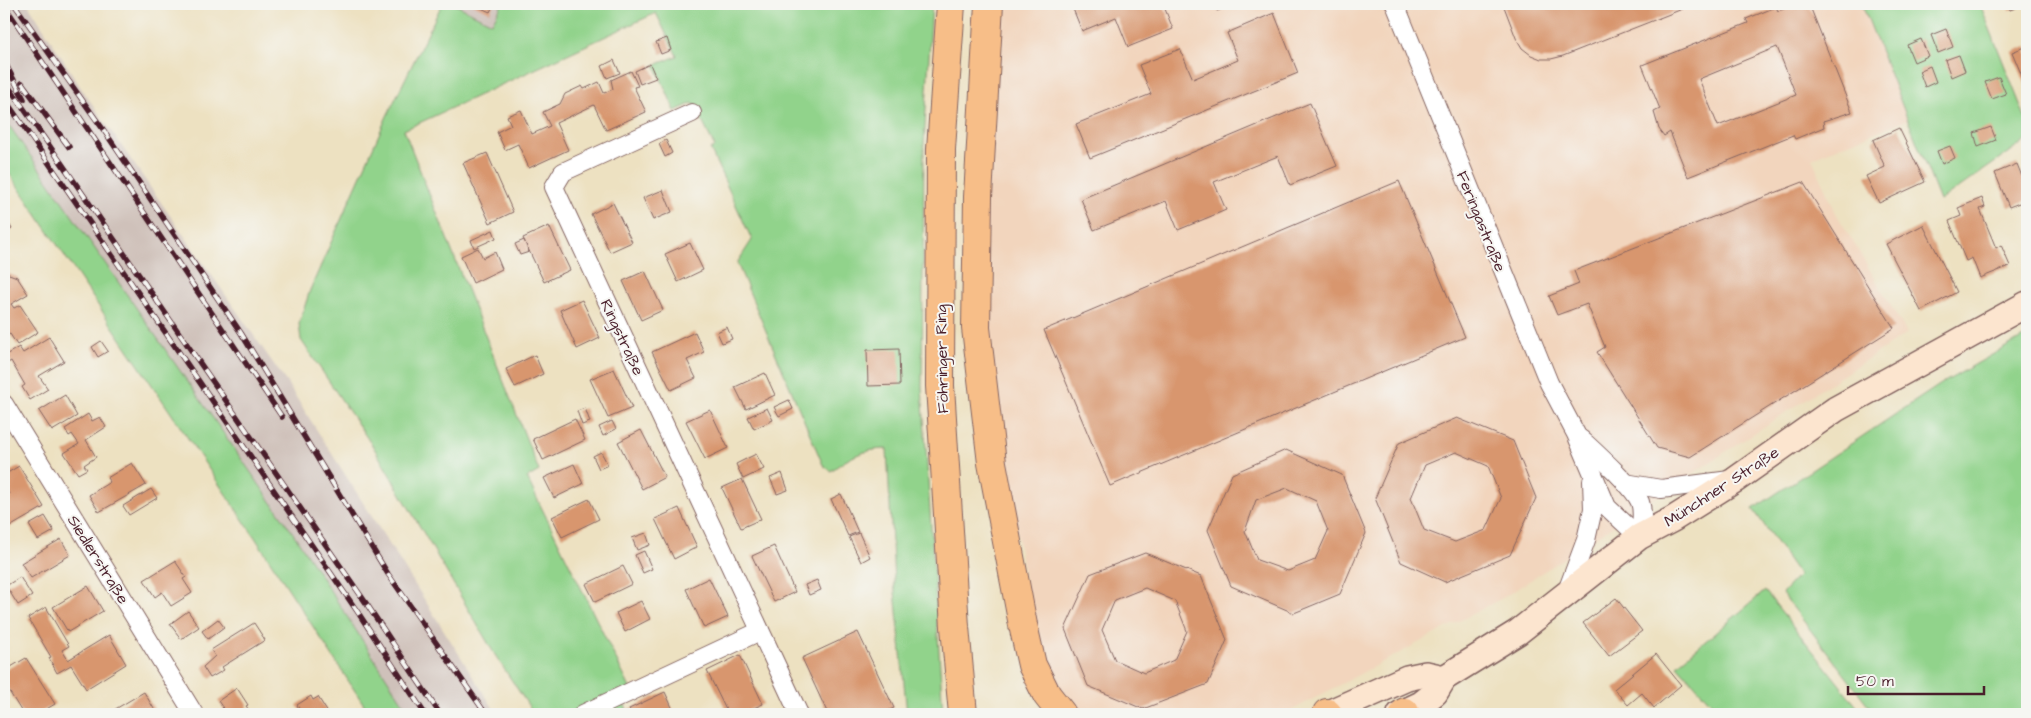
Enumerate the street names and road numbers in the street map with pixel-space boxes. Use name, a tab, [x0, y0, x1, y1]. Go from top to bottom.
street label: Feringastraße	[1450, 168, 1511, 276]
street label: Ringstraße	[594, 296, 649, 380]
street label: Föhringer Ring	[930, 304, 955, 414]
street label: Münchner Straße	[1660, 441, 1784, 532]
street label: Siedlerstraße	[62, 511, 134, 609]

